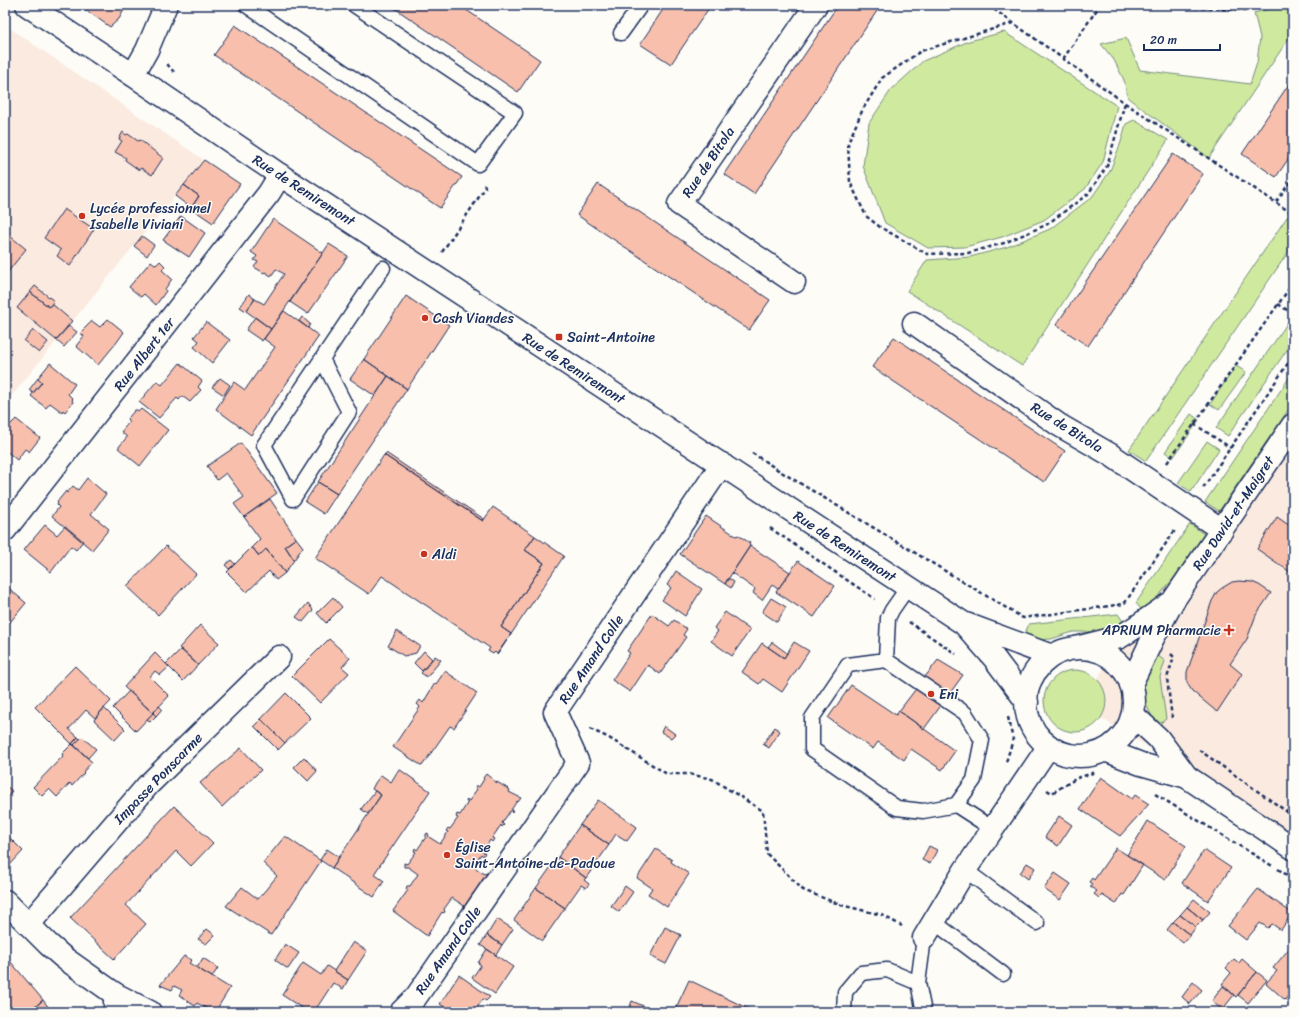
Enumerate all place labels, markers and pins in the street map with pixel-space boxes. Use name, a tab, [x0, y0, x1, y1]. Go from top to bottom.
place label: Lycée professionnel Isabelle Viviani	[89, 196, 212, 237]
marker: Lycée professionnel Isabelle Viviani	[77, 211, 87, 221]
place label: Cash Viandes	[433, 306, 515, 331]
marker: Cash Viandes	[420, 313, 430, 323]
place label: Saint-Antoine	[567, 325, 655, 350]
marker: Saint-Antoine	[554, 332, 564, 342]
place label: Aldi	[431, 542, 458, 567]
marker: Aldi	[419, 549, 429, 559]
place label: APRIUM Pharmacie	[1101, 618, 1221, 643]
marker: APRIUM Pharmacie	[1224, 625, 1234, 635]
place label: Eni	[939, 682, 959, 707]
marker: Eni	[926, 689, 936, 699]
place label: Église Saint-Antoine-de-Padoue	[455, 835, 615, 876]
marker: Église Saint-Antoine-de-Padoue	[442, 850, 452, 860]

